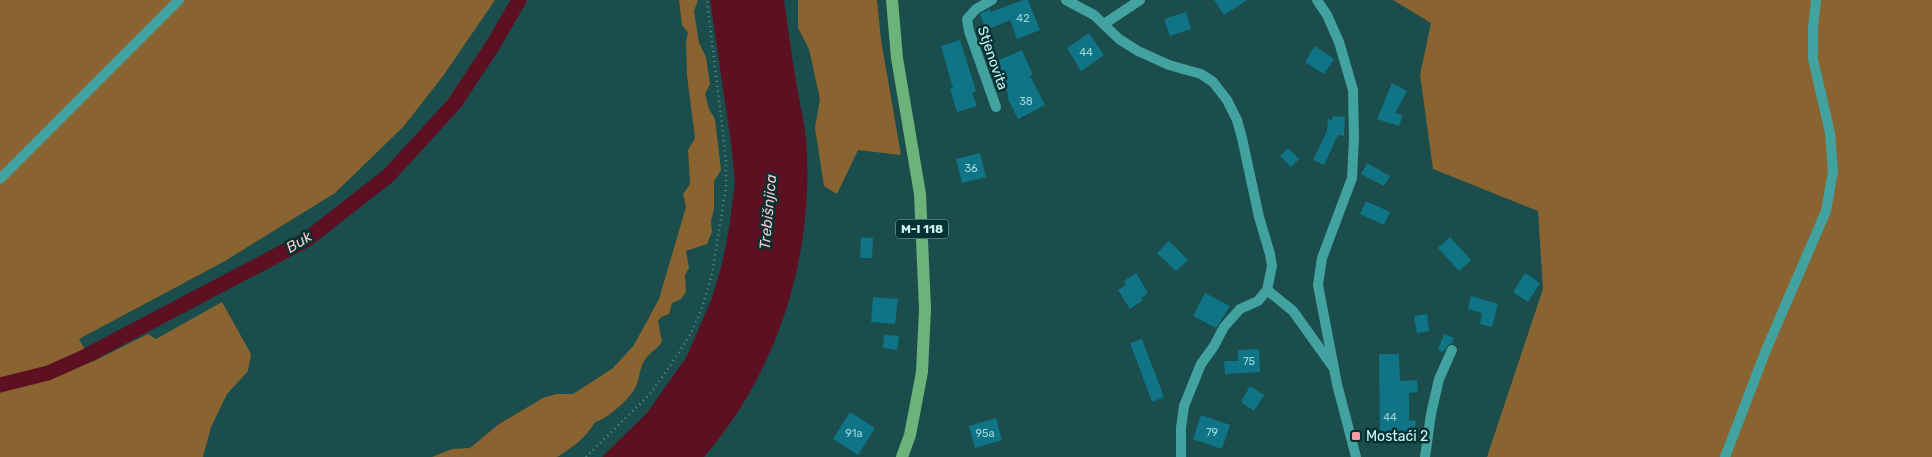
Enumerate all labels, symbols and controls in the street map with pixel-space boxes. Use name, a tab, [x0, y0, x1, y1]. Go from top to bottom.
house number: 42	[1016, 12, 1030, 25]
street label: Stjenovita	[974, 24, 1011, 92]
house number: 44	[1079, 46, 1093, 59]
house number: 38	[1019, 95, 1033, 108]
house number: 36	[964, 162, 978, 175]
water label: Trebišnjica	[756, 173, 780, 250]
road number: M-I 118	[896, 220, 948, 238]
water label: Buk	[283, 227, 315, 257]
house number: 75	[1243, 355, 1256, 368]
house number: 44	[1383, 411, 1397, 424]
house number: 79	[1206, 426, 1218, 439]
house number: 91a	[845, 427, 863, 440]
house number: 95a	[975, 427, 995, 440]
place label: Mostaći 2	[1366, 428, 1428, 445]
marker: Mostaći 2	[1350, 430, 1362, 442]

